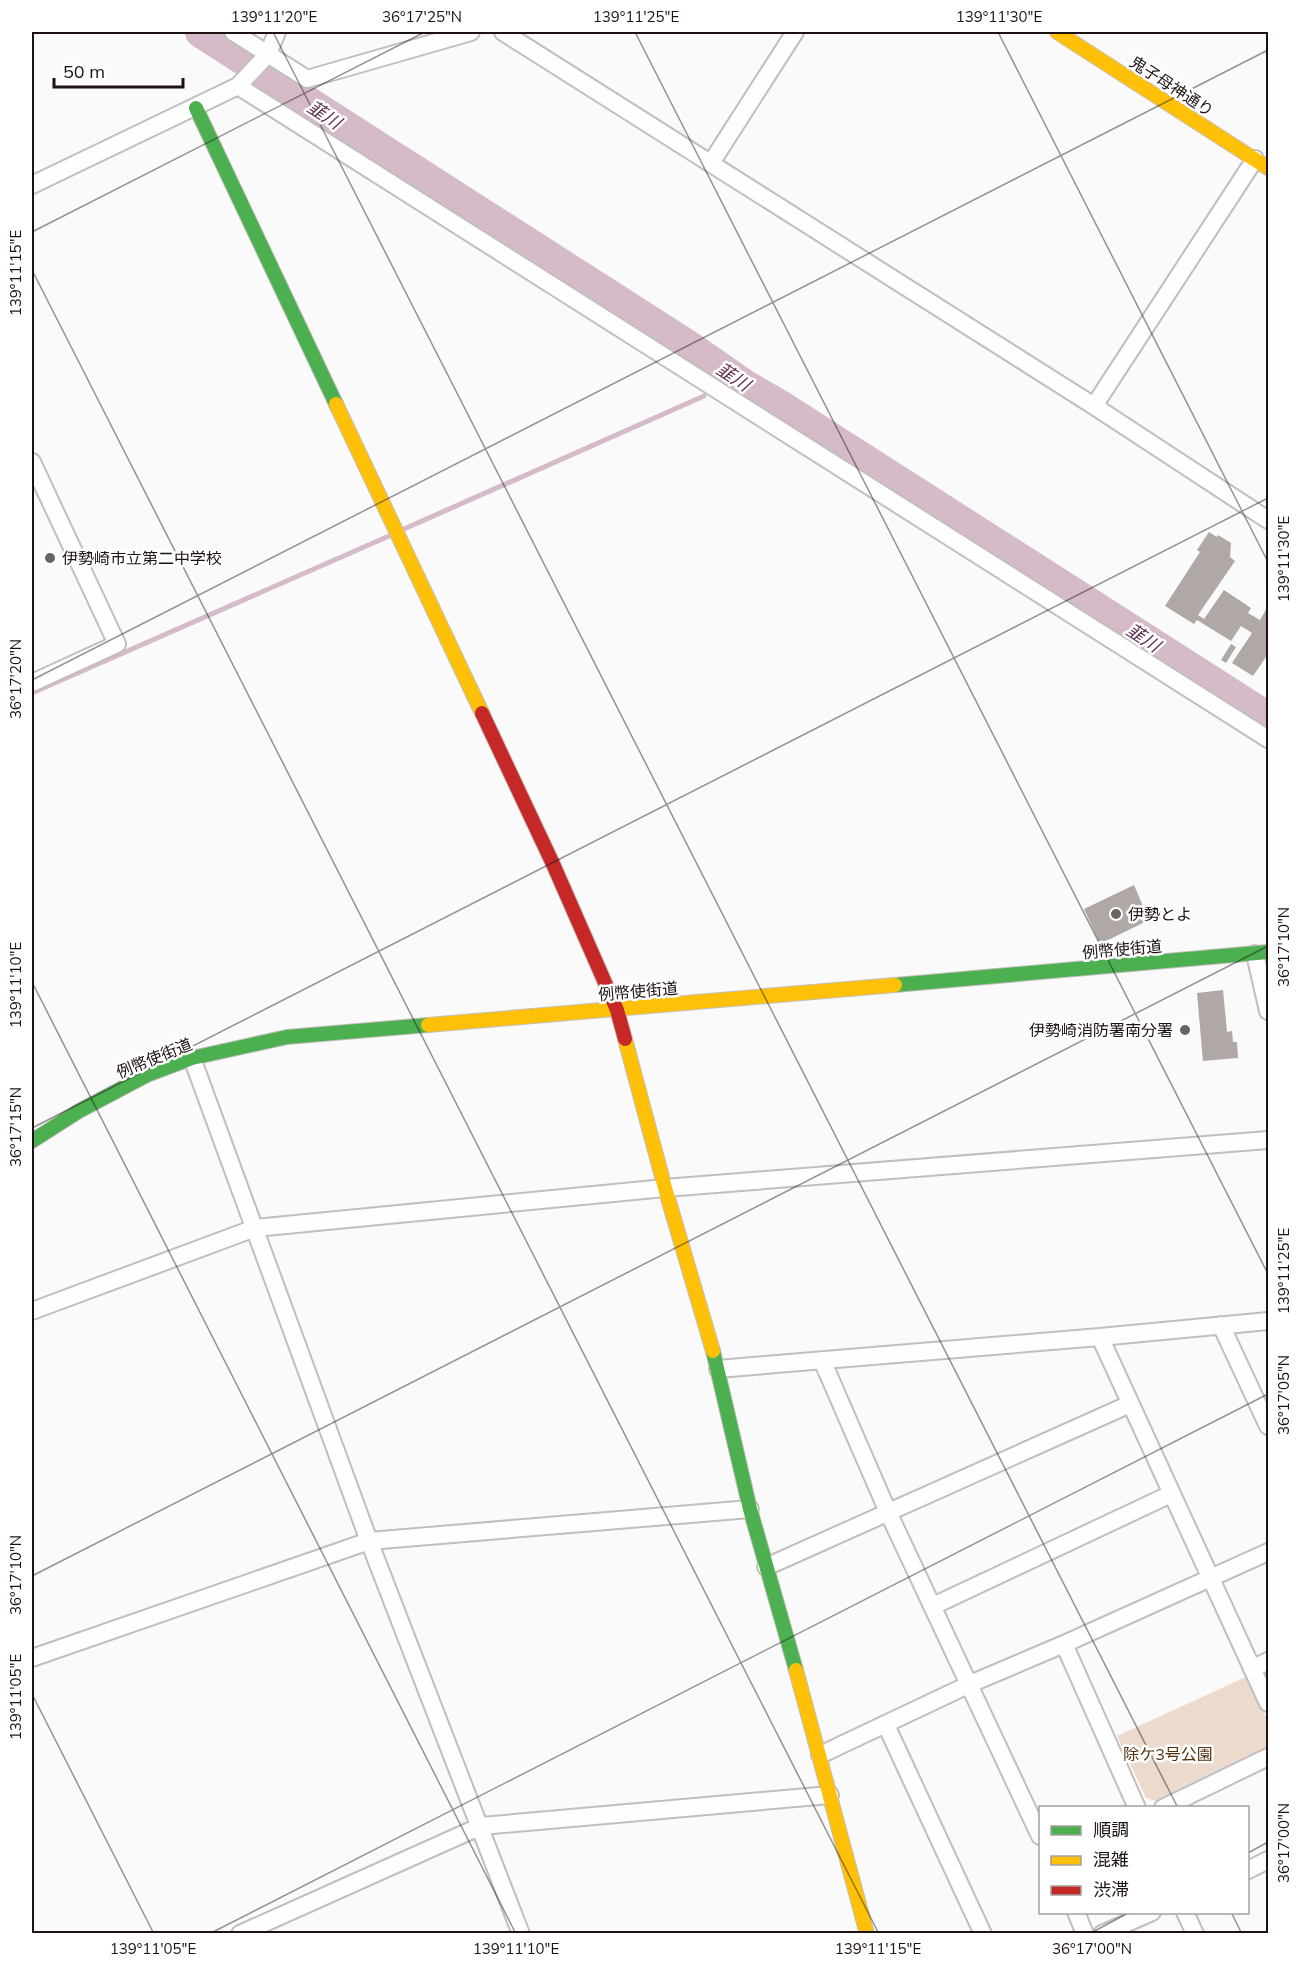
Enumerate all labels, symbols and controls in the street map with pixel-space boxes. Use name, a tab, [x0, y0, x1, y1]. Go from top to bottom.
text: 139°11'20"E	[231, 7, 317, 26]
text: 36°17'25"N	[382, 7, 462, 26]
text: 139°11'25"E	[593, 7, 679, 26]
text: 139°11'30"E	[956, 7, 1042, 26]
scale bar	[54, 51, 183, 89]
street label: 鬼子母神通り	[1126, 51, 1218, 121]
text: 50 m	[63, 60, 105, 83]
water label: 韮川	[303, 95, 347, 135]
text: 139°11'15"E	[6, 230, 25, 316]
water label: 韮川	[712, 357, 756, 397]
text: 139°11'30"E	[1274, 516, 1293, 602]
place label: 伊勢崎市立第二中学校	[62, 548, 222, 568]
marker: 伊勢崎市立第二中学校	[43, 551, 57, 565]
water label: 韮川	[1122, 618, 1166, 658]
text: 36°17'20"N	[6, 639, 25, 719]
place label: 伊勢とよ	[1128, 904, 1192, 924]
marker: 伊勢とよ	[1109, 907, 1123, 921]
text: 36°17'10"N	[1274, 907, 1293, 987]
street label: 例幣使街道	[1081, 936, 1163, 962]
text: 139°11'10"E	[6, 942, 25, 1028]
street label: 例幣使街道	[597, 978, 679, 1004]
place label: 伊勢崎消防署南分署	[1029, 1020, 1173, 1040]
marker: 伊勢崎消防署南分署	[1178, 1023, 1192, 1037]
street label: 例幣使街道	[113, 1034, 195, 1082]
text: 36°17'15"N	[6, 1087, 25, 1167]
text: 139°11'25"E	[1274, 1228, 1293, 1314]
text: 36°17'05"N	[1274, 1355, 1293, 1435]
text: 36°17'10"N	[6, 1535, 25, 1615]
text: 139°11'05"E	[6, 1654, 25, 1740]
park label: 除ケ3号公園	[1123, 1744, 1213, 1764]
text: 36°17'00"N	[1274, 1803, 1293, 1883]
legend	[1039, 1806, 1249, 1914]
text: 順調	[1093, 1818, 1129, 1841]
text: 混雑	[1093, 1848, 1129, 1871]
text: 渋滞	[1093, 1878, 1129, 1901]
text: 139°11'05"E	[110, 1939, 196, 1958]
text: 139°11'10"E	[473, 1939, 559, 1958]
text: 139°11'15"E	[835, 1939, 921, 1958]
text: 36°17'00"N	[1052, 1939, 1132, 1958]

